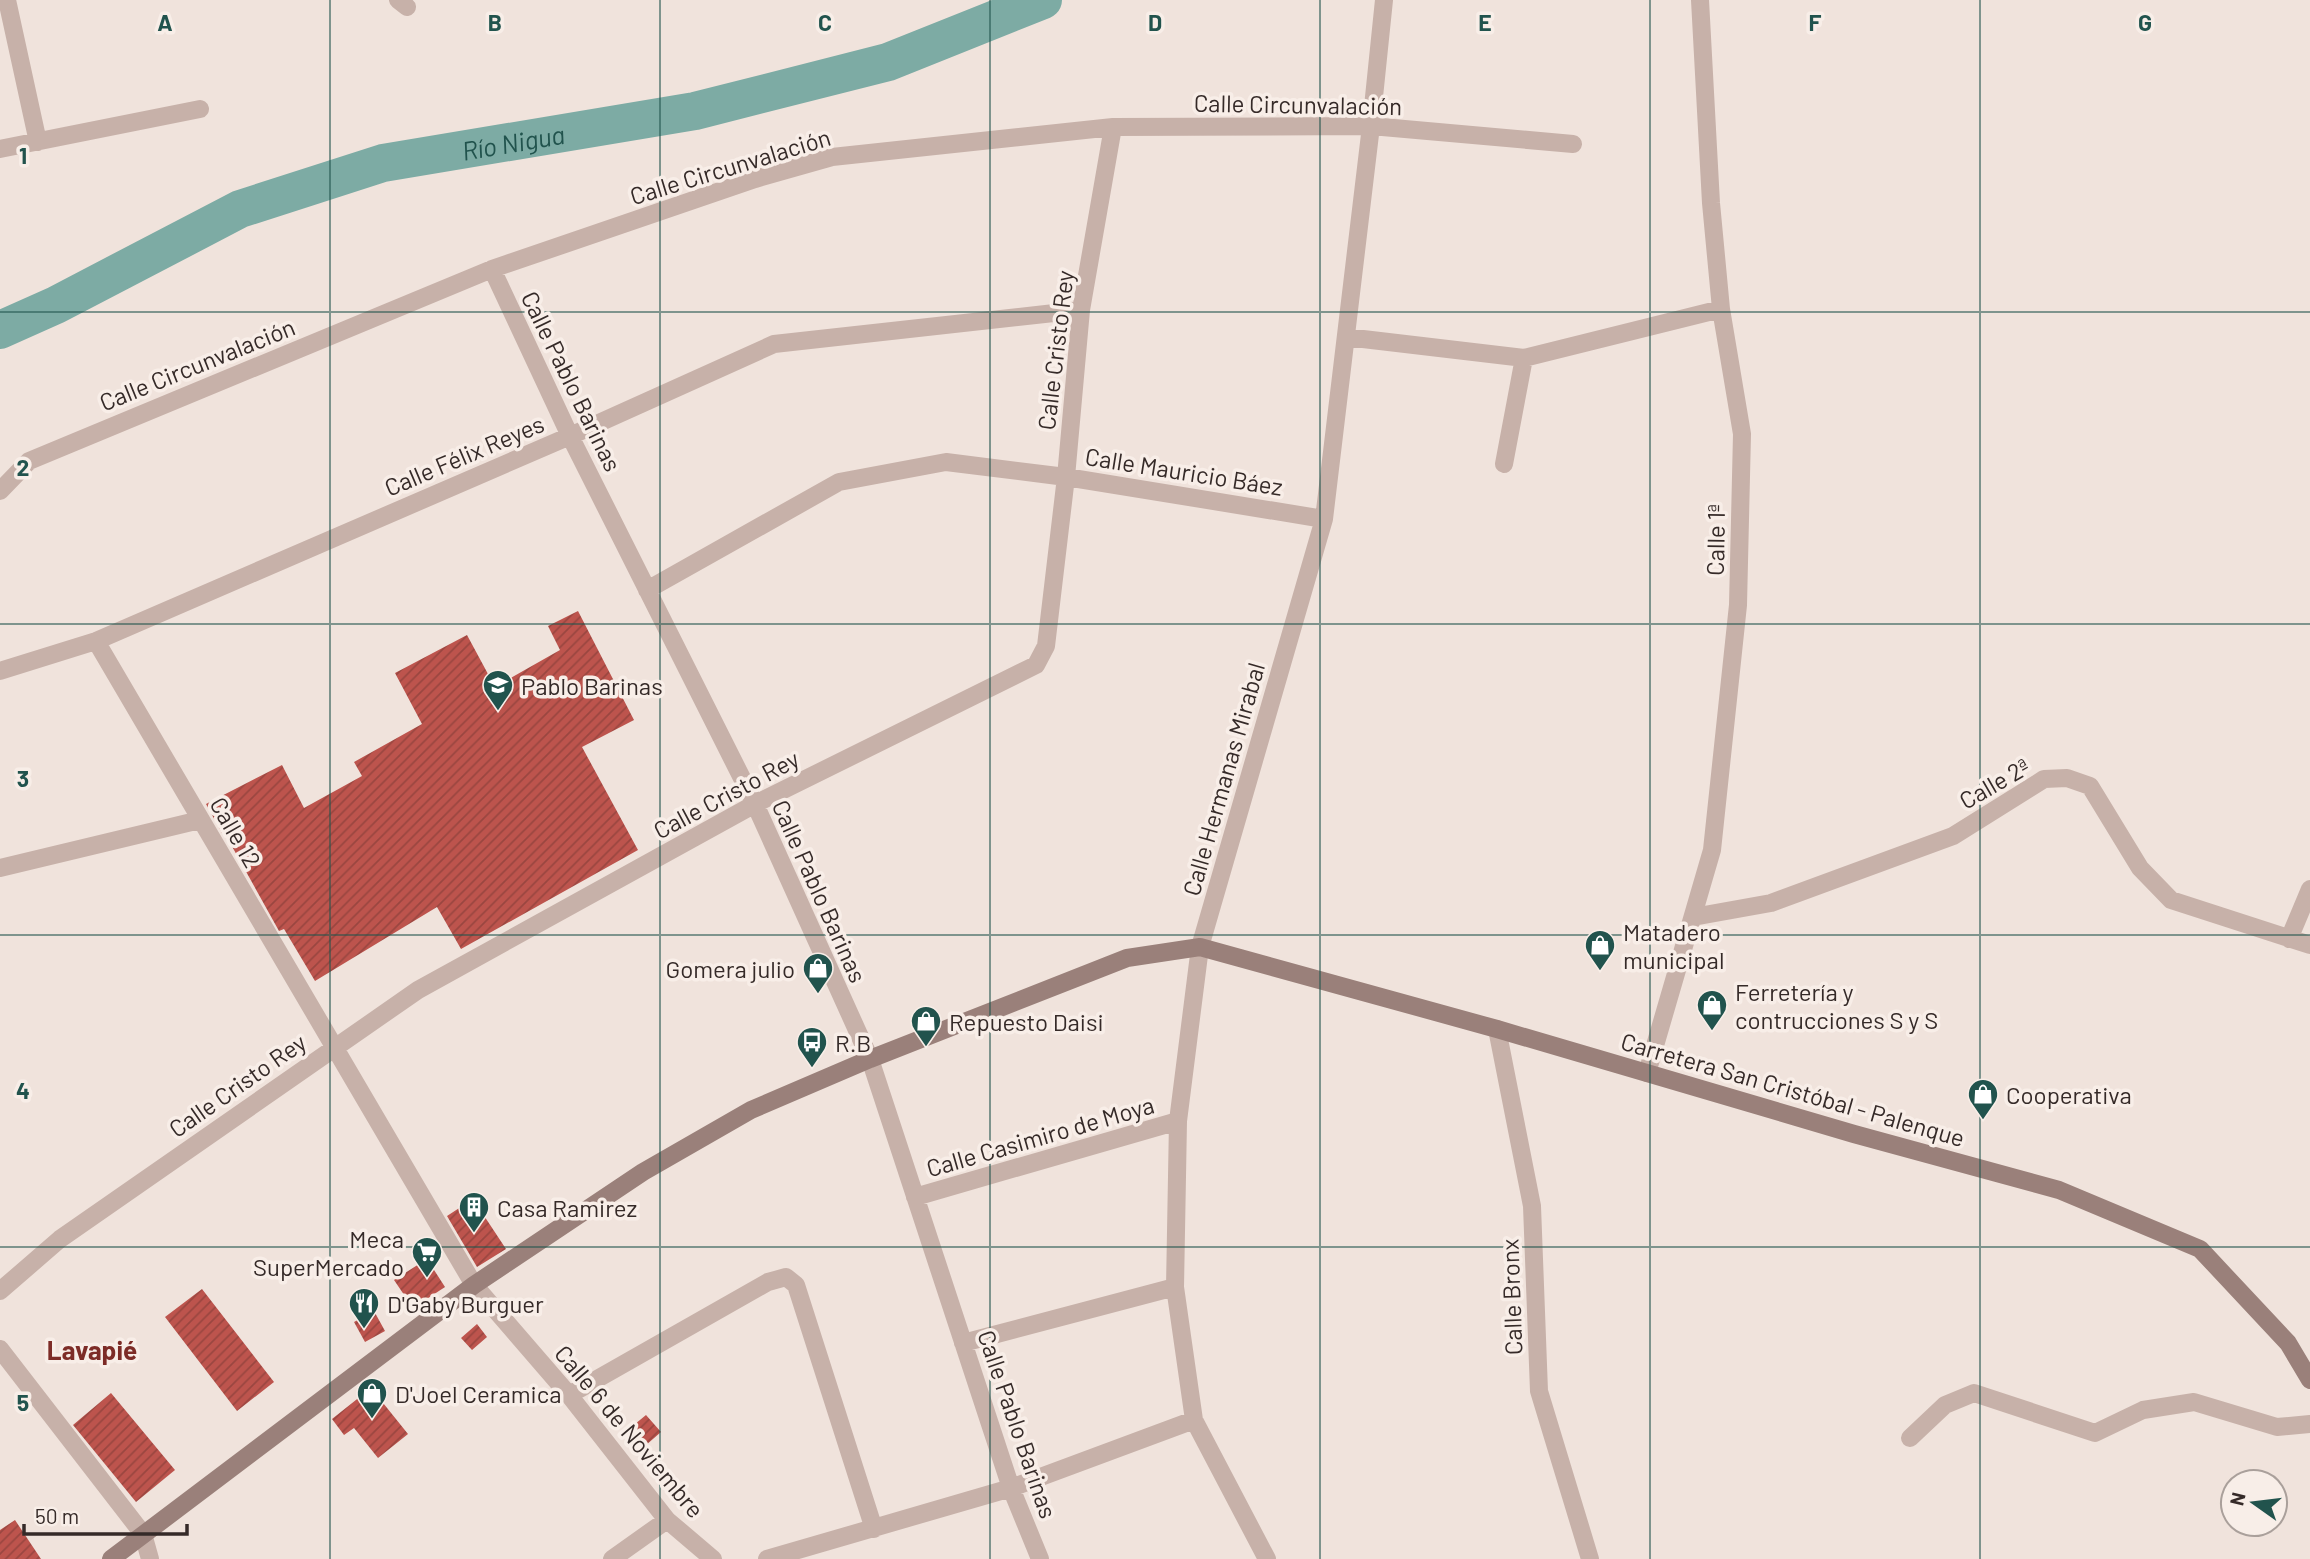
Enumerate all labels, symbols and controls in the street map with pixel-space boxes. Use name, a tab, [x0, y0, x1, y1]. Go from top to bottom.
text: A	[157, 8, 173, 36]
text: B	[488, 8, 502, 36]
text: C	[818, 8, 832, 36]
text: D	[1148, 8, 1162, 36]
text: E	[1478, 8, 1492, 36]
text: F	[1809, 8, 1822, 36]
text: G	[2138, 8, 2152, 36]
street label: Calle Circunvalación	[1194, 88, 1402, 120]
water label: Río Nigua	[459, 117, 567, 165]
street label: Calle Circunvalación	[626, 122, 834, 210]
text: 1	[19, 141, 27, 169]
street label: Calle Cristo Rey	[1031, 269, 1079, 431]
street label: Calle Pablo Barinas	[516, 286, 628, 476]
street label: Calle Circunvalación	[95, 312, 299, 416]
street label: Calle Félix Reyes	[380, 408, 548, 502]
street label: Calle Mauricio Báez	[1083, 441, 1285, 501]
text: 2	[17, 453, 29, 481]
street label: Calle 1ª	[1700, 504, 1730, 576]
street label: Calle Hermanas Mirabal	[1176, 659, 1270, 899]
school or university icon: Pablo Barinas	[481, 668, 515, 712]
place label: Pablo Barinas	[521, 671, 663, 700]
street label: Calle Cristo Rey	[648, 743, 804, 845]
street label: Calle 2ª	[1954, 751, 2034, 815]
text: 3	[17, 764, 29, 792]
street label: Calle 12	[204, 792, 268, 872]
street label: Calle Pablo Barinas	[767, 795, 873, 987]
place label: Matadero municipal	[1623, 917, 1724, 974]
shop icon: Matadero municipal	[1583, 928, 1617, 972]
shop icon: Gomera julio	[801, 951, 835, 995]
place label: Gomera julio	[666, 954, 795, 983]
place label: Ferretería y contrucciones S y S	[1735, 977, 1938, 1034]
shop icon: Ferretería y contrucciones S y S	[1695, 988, 1729, 1032]
shop icon: Repuesto Daisi	[909, 1004, 943, 1048]
place label: Repuesto Daisi	[949, 1007, 1104, 1036]
bus stop icon: R.B	[795, 1025, 829, 1069]
street label: Carretera San Cristóbal - Palenque	[1618, 1026, 1968, 1152]
street label: Calle Cristo Rey	[163, 1027, 311, 1143]
place label: R.B	[835, 1028, 871, 1057]
text: 4	[16, 1076, 30, 1104]
shop icon: Cooperativa	[1966, 1077, 2000, 1121]
place label: Cooperativa	[2006, 1080, 2132, 1109]
street label: Calle Casimiro de Moya	[923, 1090, 1157, 1182]
building icon: Casa Ramirez	[457, 1190, 491, 1234]
place label: Casa Ramirez	[497, 1193, 637, 1222]
place label: Meca SuperMercado	[253, 1224, 404, 1281]
supermarket icon: Meca SuperMercado	[410, 1235, 444, 1279]
street label: Calle Bronx	[1494, 1238, 1528, 1356]
restaurant icon: D'Gaby Burguer	[347, 1286, 381, 1330]
place label: D'Gaby Burguer	[387, 1289, 544, 1318]
street label: Calle Pablo Barinas	[972, 1326, 1064, 1522]
district label: Lavapié	[47, 1334, 137, 1365]
street label: Calle 6 de Noviembre	[549, 1339, 711, 1523]
shop icon: D'Joel Ceramica	[355, 1376, 389, 1420]
place label: D'Joel Ceramica	[395, 1379, 561, 1408]
text: 5	[17, 1388, 29, 1416]
north arrow	[2219, 1468, 2289, 1538]
text: N	[2224, 1490, 2250, 1508]
scale bar	[24, 1492, 187, 1536]
text: 50 m	[35, 1503, 79, 1528]

